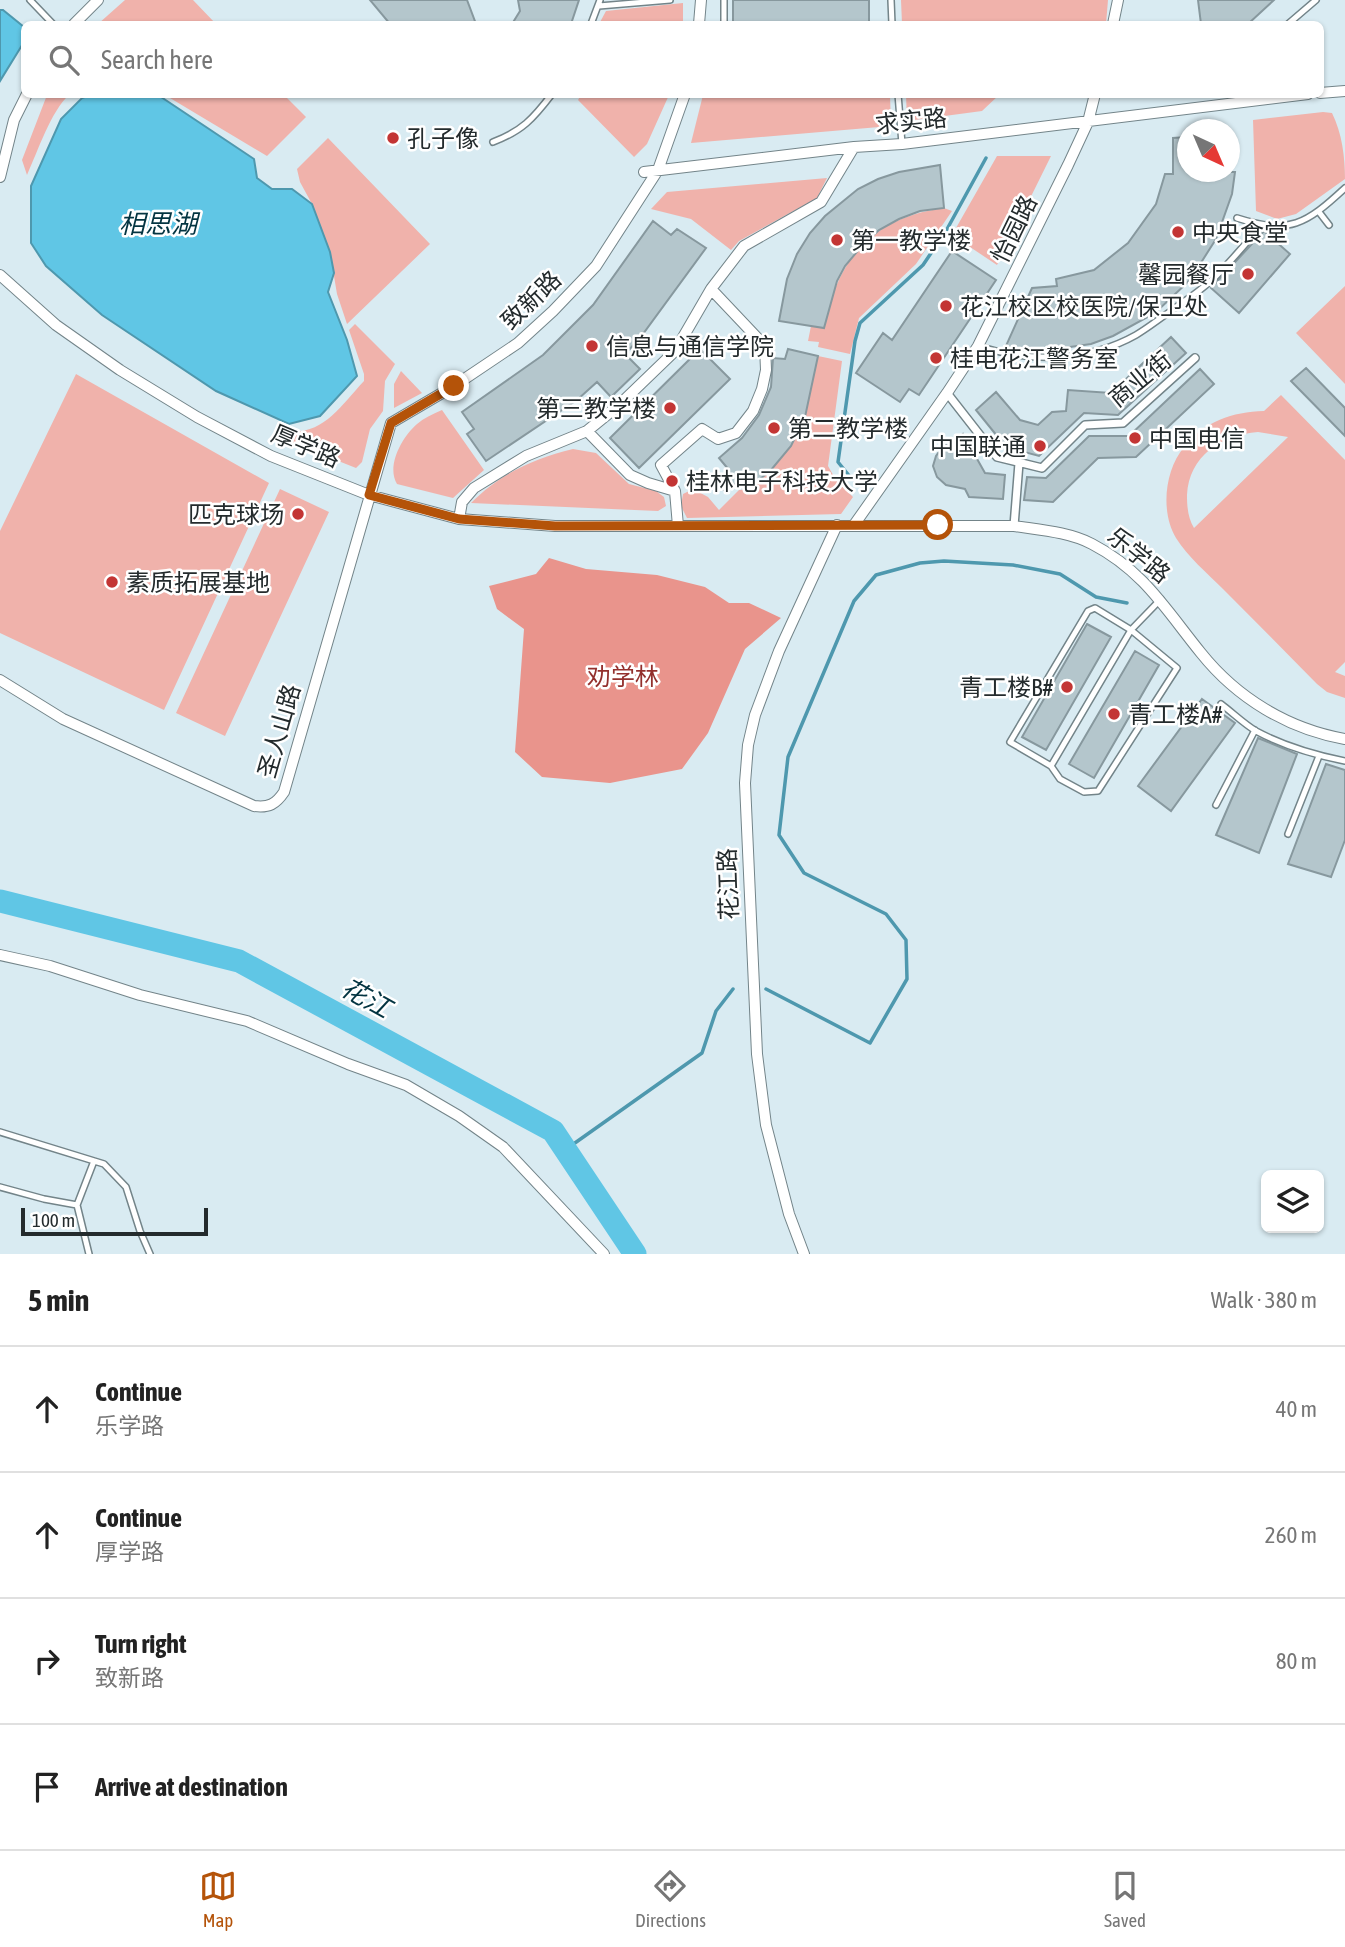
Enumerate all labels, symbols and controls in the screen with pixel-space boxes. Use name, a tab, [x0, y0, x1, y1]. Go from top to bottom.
search box	[21, 21, 1324, 98]
icon: search	[45, 41, 83, 79]
text: Search here	[101, 45, 213, 75]
street label: 求实路	[874, 104, 948, 138]
north arrow	[1177, 119, 1240, 182]
place label: 孔子像	[407, 125, 479, 152]
marker: 孔子像	[385, 130, 401, 146]
street label: 怡园路	[986, 191, 1042, 267]
water label: 相思湖	[119, 209, 201, 239]
place label: 中央食堂	[1192, 219, 1288, 246]
marker: 中央食堂	[1170, 224, 1186, 240]
place label: 第一教学楼	[851, 227, 971, 254]
marker: 第一教学楼	[829, 232, 845, 248]
place label: 馨园餐厅	[1138, 261, 1234, 288]
street label: 致新路	[496, 265, 566, 335]
marker: 馨园餐厅	[1240, 266, 1256, 282]
place label: 花江校区校医院/保卫处	[960, 293, 1208, 320]
marker: 花江校区校医院/保卫处	[938, 298, 954, 314]
place label: 信息与通信学院	[606, 333, 774, 360]
marker: 信息与通信学院	[584, 338, 600, 354]
place label: 桂电花江警务室	[950, 345, 1118, 372]
street label: 商业街	[1104, 346, 1176, 412]
marker: 桂电花江警务室	[928, 350, 944, 366]
route end	[438, 370, 469, 401]
place label: 第三教学楼	[536, 395, 656, 422]
marker: 第三教学楼	[662, 400, 678, 416]
place label: 第二教学楼	[788, 415, 908, 442]
street label: 厚学路	[268, 420, 344, 472]
marker: 第二教学楼	[766, 420, 782, 436]
place label: 中国电信	[1149, 425, 1245, 452]
marker: 中国电信	[1127, 430, 1143, 446]
place label: 中国联通	[930, 433, 1026, 460]
marker: 中国联通	[1032, 438, 1048, 454]
place label: 桂林电子科技大学	[686, 468, 878, 495]
marker: 桂林电子科技大学	[664, 473, 680, 489]
place label: 匹克球场	[188, 501, 284, 528]
marker: 匹克球场	[290, 506, 306, 522]
route start	[922, 509, 953, 540]
street label: 乐学路	[1103, 522, 1175, 588]
place label: 素质拓展基地	[126, 569, 270, 596]
marker: 素质拓展基地	[104, 574, 120, 590]
park label: 劝学林	[587, 663, 659, 690]
place label: 青工楼B#	[959, 674, 1053, 701]
marker: 青工楼B#	[1059, 679, 1075, 695]
street label: 圣人山路	[253, 681, 305, 781]
place label: 青工楼A#	[1128, 701, 1223, 728]
marker: 青工楼A#	[1106, 706, 1122, 722]
street label: 花江路	[713, 848, 743, 920]
water label: 花江	[336, 972, 399, 1025]
map controls	[1261, 1170, 1324, 1233]
button: layers	[1261, 1170, 1324, 1233]
scale bar	[21, 1205, 208, 1237]
text: 100 m	[32, 1209, 75, 1231]
text: 5 min	[28, 1283, 89, 1317]
text: Walk · 380 m	[1211, 1287, 1317, 1313]
text: Continue	[95, 1377, 182, 1407]
icon: ahead	[28, 1390, 66, 1428]
text: 40 m	[1276, 1396, 1317, 1422]
text: 乐学路	[95, 1413, 164, 1439]
text: Continue	[95, 1503, 182, 1533]
icon: ahead	[28, 1516, 66, 1554]
text: 260 m	[1265, 1522, 1317, 1548]
text: 厚学路	[95, 1539, 164, 1565]
text: Turn right	[95, 1629, 186, 1659]
icon: right	[28, 1642, 66, 1680]
text: 80 m	[1276, 1648, 1317, 1674]
text: 致新路	[95, 1665, 164, 1691]
icon: arrive	[28, 1768, 66, 1806]
text: Arrive at destination	[95, 1772, 288, 1802]
tab: Map	[199, 1867, 237, 1931]
tab: Directions	[635, 1867, 706, 1931]
tab: Saved	[1104, 1867, 1146, 1931]

